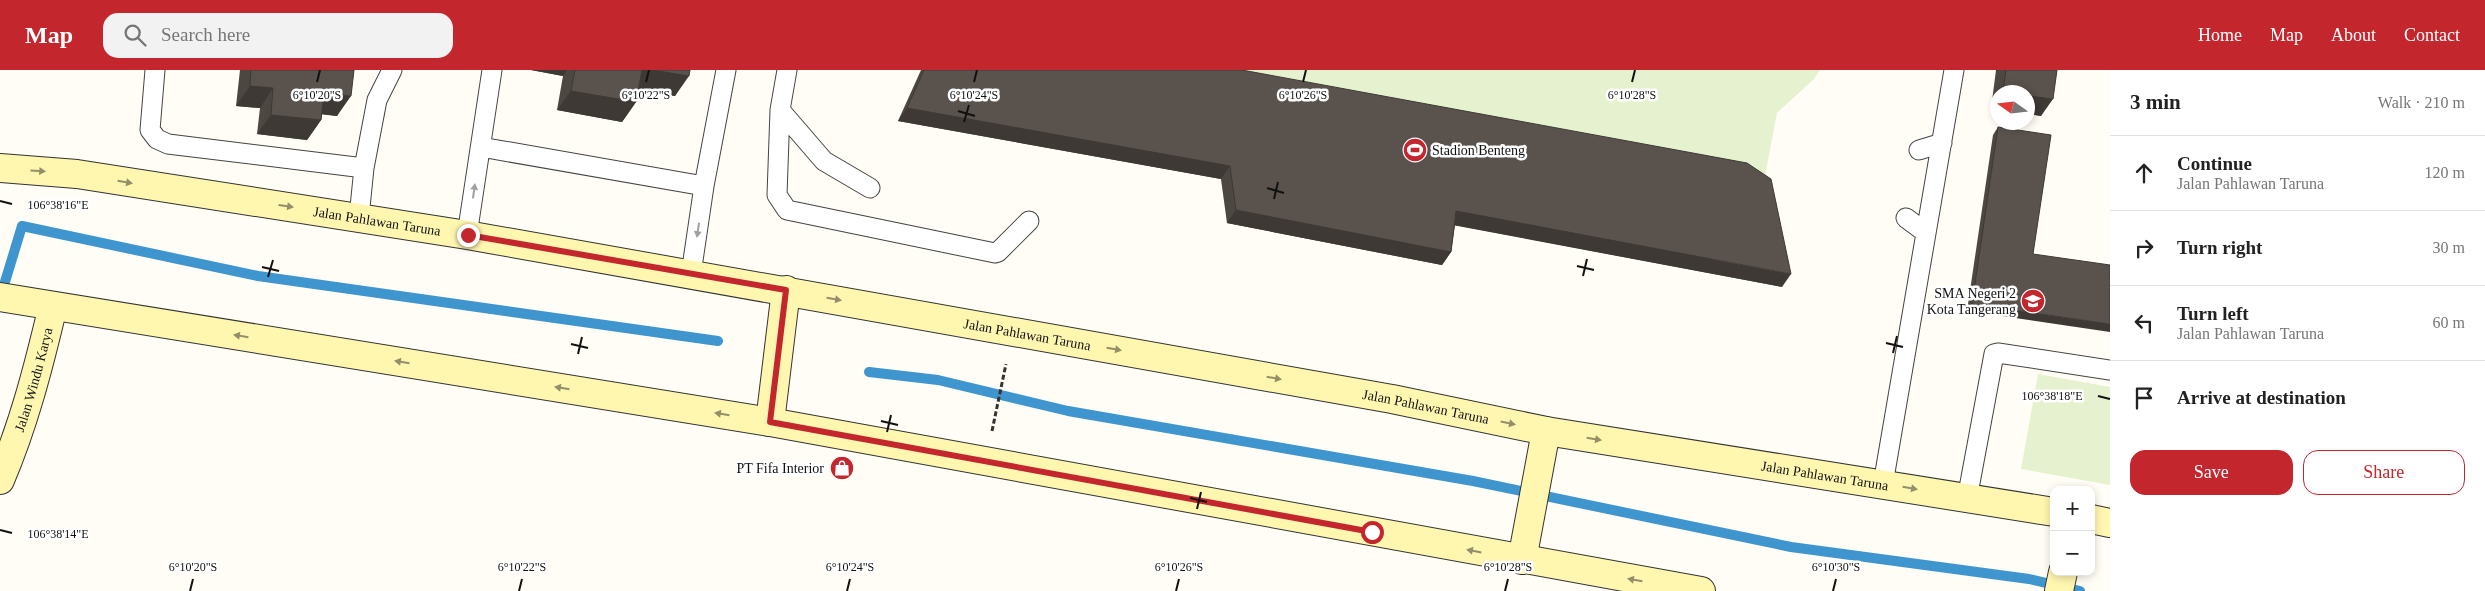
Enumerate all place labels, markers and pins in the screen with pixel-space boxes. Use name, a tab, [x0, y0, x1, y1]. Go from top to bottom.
sports icon: Stadion Benteng	[1402, 137, 1428, 163]
place label: Stadion Benteng	[1432, 143, 1525, 158]
place label: SMA Negeri 2 Kota Tangerang	[1927, 286, 2016, 317]
school or university icon: SMA Negeri 2 Kota Tangerang	[2020, 288, 2046, 314]
shop icon: PT Fifa Interior	[829, 455, 855, 481]
place label: PT Fifa Interior	[736, 461, 824, 476]

